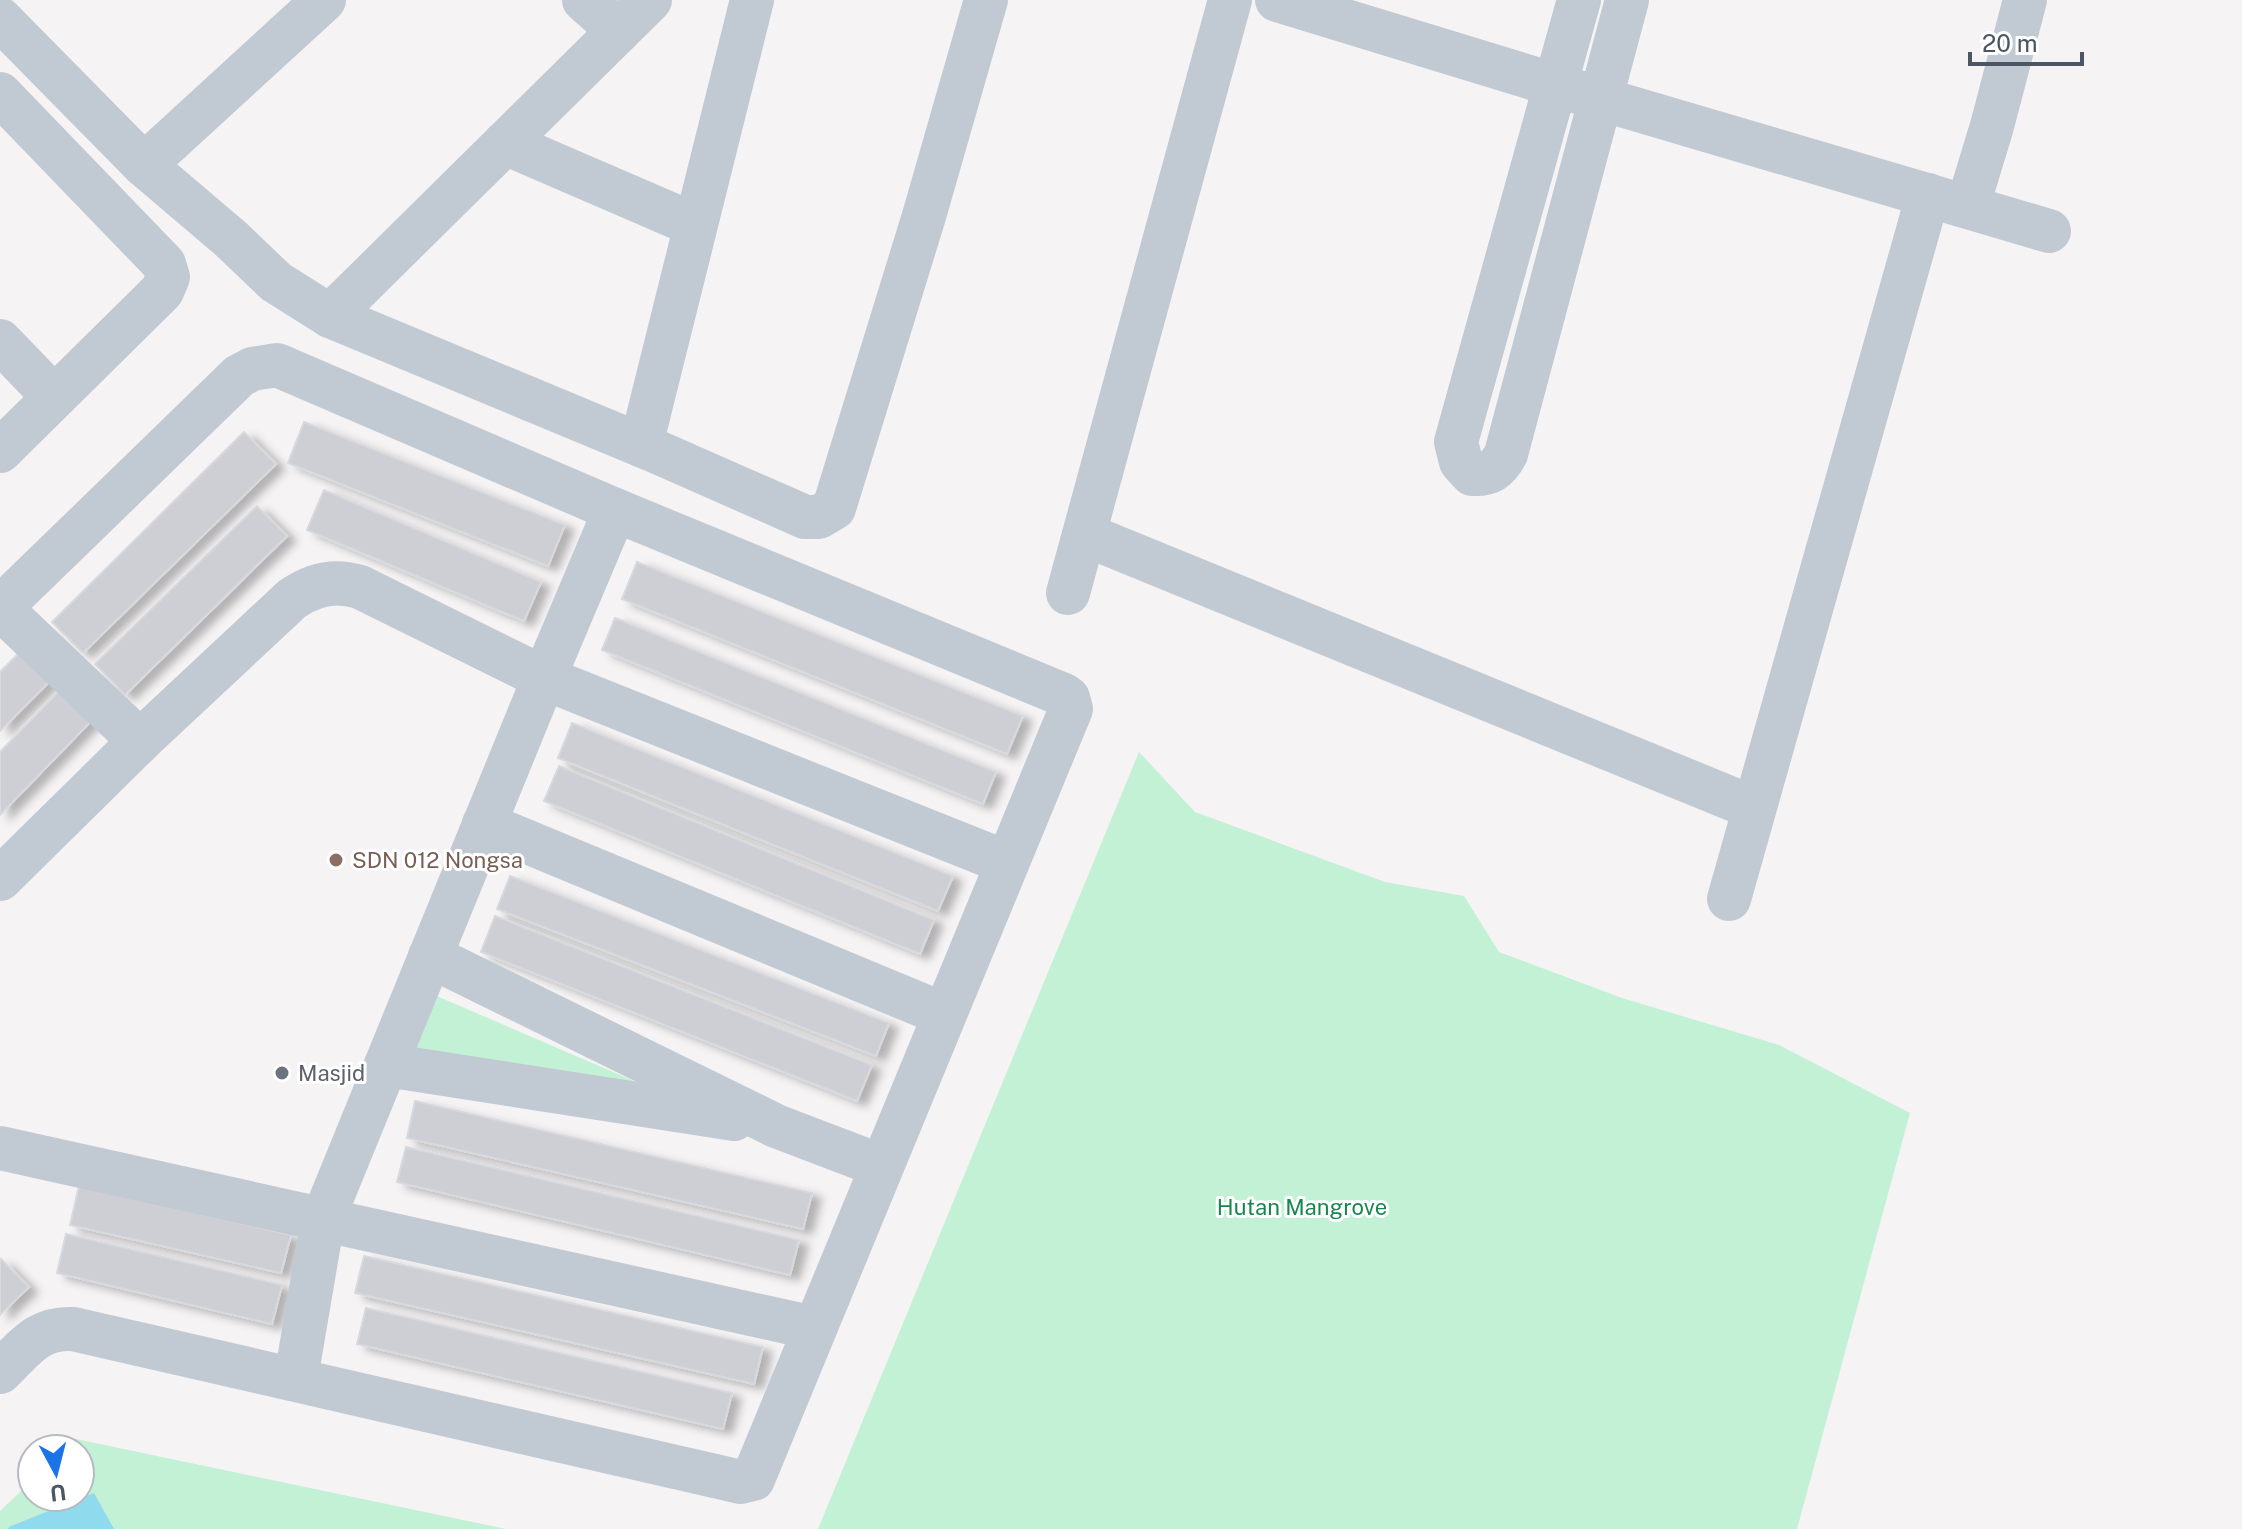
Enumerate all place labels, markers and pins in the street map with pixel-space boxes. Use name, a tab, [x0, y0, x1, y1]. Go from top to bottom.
place label: SDN 012 Nongsa	[352, 847, 523, 873]
marker: SDN 012 Nongsa	[327, 851, 345, 869]
place label: Masjid	[298, 1060, 365, 1086]
marker: Masjid	[273, 1064, 291, 1082]

